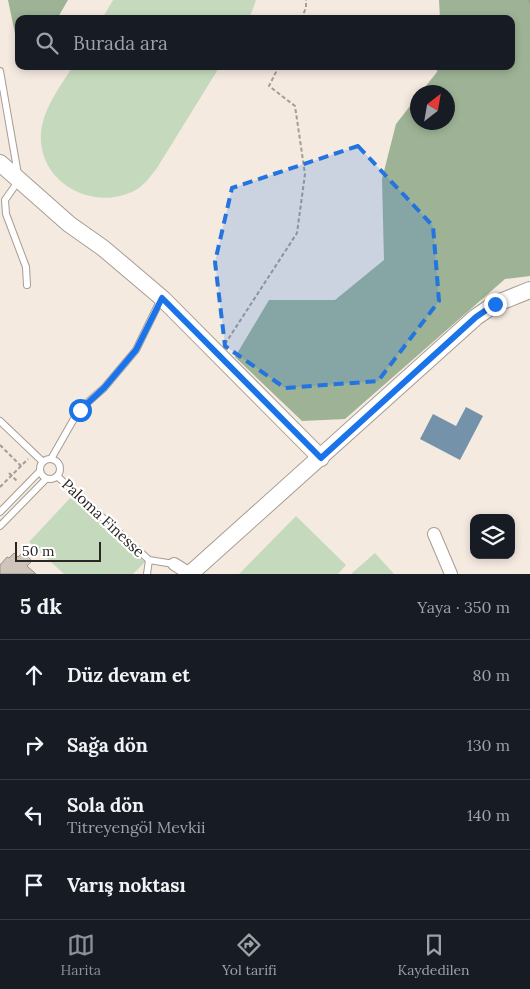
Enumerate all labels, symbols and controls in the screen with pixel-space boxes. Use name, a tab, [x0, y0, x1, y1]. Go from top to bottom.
search box	[15, 15, 515, 70]
icon: search	[33, 29, 61, 57]
text: Burada ara	[73, 31, 168, 55]
north arrow	[410, 85, 455, 130]
route end	[484, 293, 507, 316]
route start	[69, 399, 92, 422]
street label: Paloma Finesse	[58, 474, 149, 561]
map controls	[470, 514, 515, 559]
button: layers	[470, 514, 515, 559]
scale bar	[15, 539, 101, 562]
text: 50 m	[22, 542, 55, 560]
text: 5 dk	[20, 593, 62, 620]
text: Yaya · 350 m	[417, 597, 510, 617]
icon: ahead	[20, 661, 48, 689]
text: Düz devam et	[67, 663, 190, 687]
text: 80 m	[473, 665, 510, 685]
icon: right	[20, 731, 48, 759]
text: Sağa dön	[67, 733, 148, 757]
text: 130 m	[467, 735, 510, 755]
text: Sola dön	[67, 793, 144, 817]
icon: left	[20, 801, 48, 829]
text: 140 m	[467, 805, 510, 825]
text: Titreyengöl Mevkii	[67, 817, 206, 837]
icon: arrive	[20, 871, 48, 899]
text: Varış noktası	[67, 873, 186, 897]
tab: Harita	[60, 931, 101, 979]
tab: Yol tarifi	[222, 931, 277, 979]
tab: Kaydedilen	[398, 931, 470, 979]

